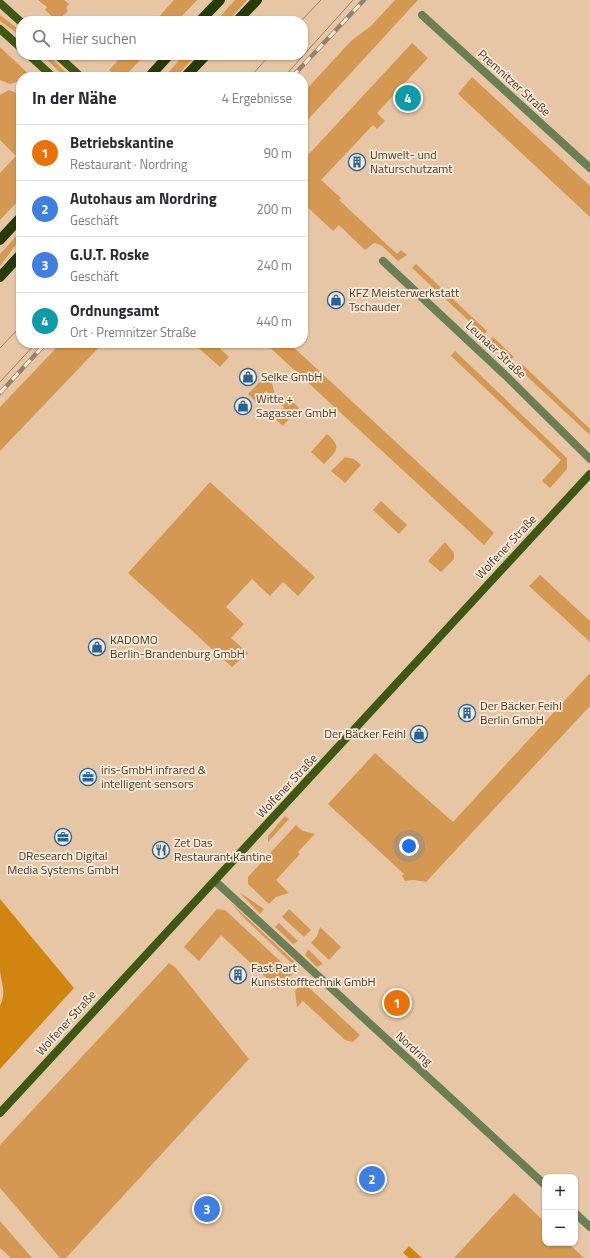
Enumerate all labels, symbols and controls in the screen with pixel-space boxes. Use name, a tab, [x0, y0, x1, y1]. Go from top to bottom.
search box	[16, 16, 308, 60]
icon: search	[30, 27, 52, 49]
text: Hier suchen	[62, 27, 137, 50]
street label: Premnitzer Straße	[474, 45, 555, 121]
pin: 4	[395, 83, 421, 113]
text: In der Nähe	[32, 85, 117, 111]
text: 4 Ergebnisse	[222, 88, 292, 108]
text: Betriebskantine	[70, 131, 174, 154]
text: 1	[41, 143, 49, 163]
text: 90 m	[264, 143, 292, 163]
place label: Umwelt- und Naturschutzamt	[370, 145, 453, 178]
building icon: Umwelt- und Naturschutzamt	[347, 152, 367, 172]
text: Restaurant · Nordring	[70, 154, 187, 174]
text: Autohaus am Nordring	[70, 187, 217, 210]
text: 2	[41, 199, 49, 219]
text: 200 m	[256, 199, 292, 219]
text: Geschäft	[70, 210, 119, 230]
text: G.U.T. Roske	[70, 243, 149, 266]
text: 3	[41, 255, 49, 275]
text: 240 m	[256, 255, 292, 275]
text: Geschäft	[70, 266, 119, 286]
place label: KFZ Meisterwerkstatt Tschauder	[349, 283, 460, 316]
shop icon: KFZ Meisterwerkstatt Tschauder	[326, 290, 346, 310]
text: Ordnungsamt	[70, 299, 159, 322]
text: 4	[41, 311, 49, 331]
text: 440 m	[256, 311, 292, 331]
street label: Leunaer Straße	[462, 316, 531, 383]
text: Ort · Premnitzer Straße	[70, 322, 196, 342]
shop icon: Selke GmbH	[238, 367, 258, 387]
place label: Selke GmbH	[261, 367, 322, 386]
place label: Witte + Sagasser GmbH	[256, 389, 337, 422]
shop icon: Witte + Sagasser GmbH	[233, 396, 253, 416]
street label: Wolfener Straße	[471, 510, 541, 583]
place label: KADOMO Berlin-Brandenburg GmbH	[110, 630, 245, 663]
shop icon: KADOMO Berlin-Brandenburg GmbH	[87, 637, 107, 657]
place label: Der Bäcker Feihl Berlin GmbH	[480, 696, 562, 729]
building icon: Der Bäcker Feihl Berlin GmbH	[457, 703, 477, 723]
place label: Der Bäcker Feihl	[324, 724, 406, 743]
shop icon: Der Bäcker Feihl	[409, 724, 429, 744]
street label: Wolfener Straße	[252, 749, 322, 822]
place label: iris-GmbH infrared & intelligent sensors	[101, 760, 207, 793]
office icon: iris-GmbH infrared & intelligent sensors	[78, 767, 98, 787]
office icon: DResearch Digital Media Systems GmbH	[53, 827, 73, 847]
place label: Zet Das Restaurant Kantine	[174, 833, 272, 866]
your location	[399, 836, 419, 856]
restaurant icon: Zet Das Restaurant Kantine	[151, 840, 171, 860]
place label: DResearch Digital Media Systems GmbH	[7, 846, 119, 879]
place label: Fast Part Kunststofftechnik GmbH	[251, 958, 376, 991]
building icon: Fast Part Kunststofftechnik GmbH	[228, 965, 248, 985]
street label: Wolfener Straße	[31, 986, 100, 1060]
pin: 1	[384, 988, 410, 1018]
street label: Nordring	[392, 1027, 437, 1070]
pin: 2	[359, 1164, 385, 1194]
map controls	[542, 1174, 578, 1246]
button: +	[542, 1174, 578, 1210]
pin: 3	[194, 1194, 220, 1224]
button: −	[542, 1210, 578, 1246]

